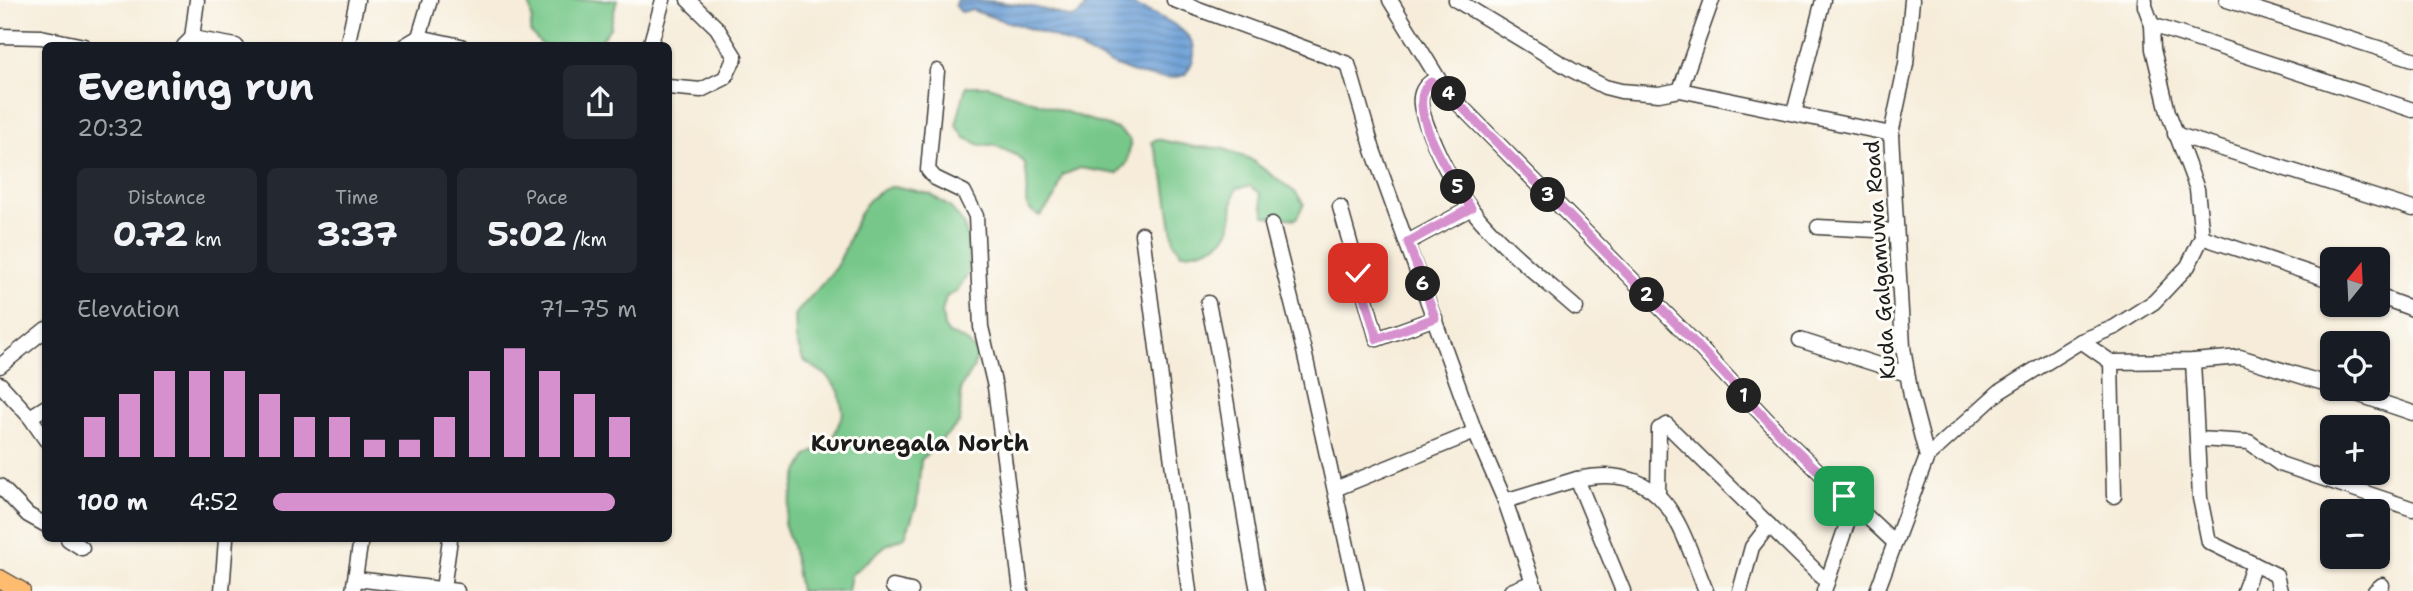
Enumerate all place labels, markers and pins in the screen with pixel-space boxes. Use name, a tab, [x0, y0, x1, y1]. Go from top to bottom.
pin: 4	[1432, 76, 1466, 112]
pin: 5	[1440, 170, 1476, 204]
pin: 3	[1530, 178, 1566, 212]
pin	[1328, 243, 1388, 303]
pin: 6	[1406, 266, 1440, 302]
pin: 2	[1630, 278, 1664, 312]
pin: 1	[1726, 378, 1762, 414]
pin	[1814, 466, 1874, 526]

